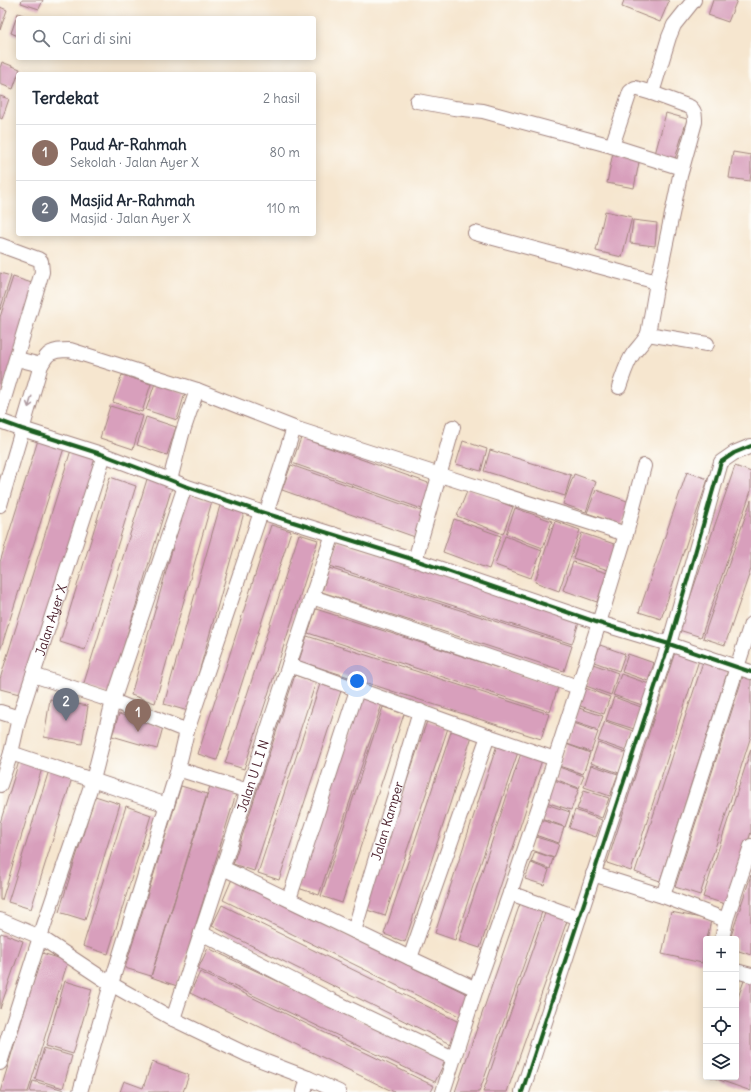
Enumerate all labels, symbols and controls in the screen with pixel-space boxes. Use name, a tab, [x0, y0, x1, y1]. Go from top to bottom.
search box	[16, 16, 316, 60]
icon: search	[30, 27, 52, 49]
text: Cari di sini	[62, 29, 131, 48]
text: Terdekat	[32, 87, 99, 109]
text: 2 hasil	[263, 90, 300, 107]
text: Paud Ar-Rahmah	[70, 135, 187, 154]
text: 1	[42, 144, 48, 161]
text: 80 m	[269, 144, 300, 161]
text: Sekolah · Jalan Ayer X	[70, 154, 199, 171]
text: Masjid Ar-Rahmah	[70, 191, 195, 210]
text: 2	[41, 200, 49, 217]
text: 110 m	[267, 200, 300, 217]
text: Masjid · Jalan Ayer X	[70, 210, 191, 227]
one-way arrow	[26, 396, 33, 409]
street label: Jalan Ayer X	[32, 582, 71, 658]
your location	[347, 671, 367, 691]
pin: 2	[53, 688, 79, 721]
pin: 1	[125, 699, 151, 732]
street label: Jalan U L I N	[233, 738, 273, 814]
street label: Jalan Kamper	[368, 779, 408, 862]
map controls	[703, 936, 739, 1080]
button: +	[703, 936, 739, 972]
button: −	[703, 972, 739, 1008]
button: locate	[703, 1008, 739, 1044]
button: layers	[703, 1044, 739, 1080]

